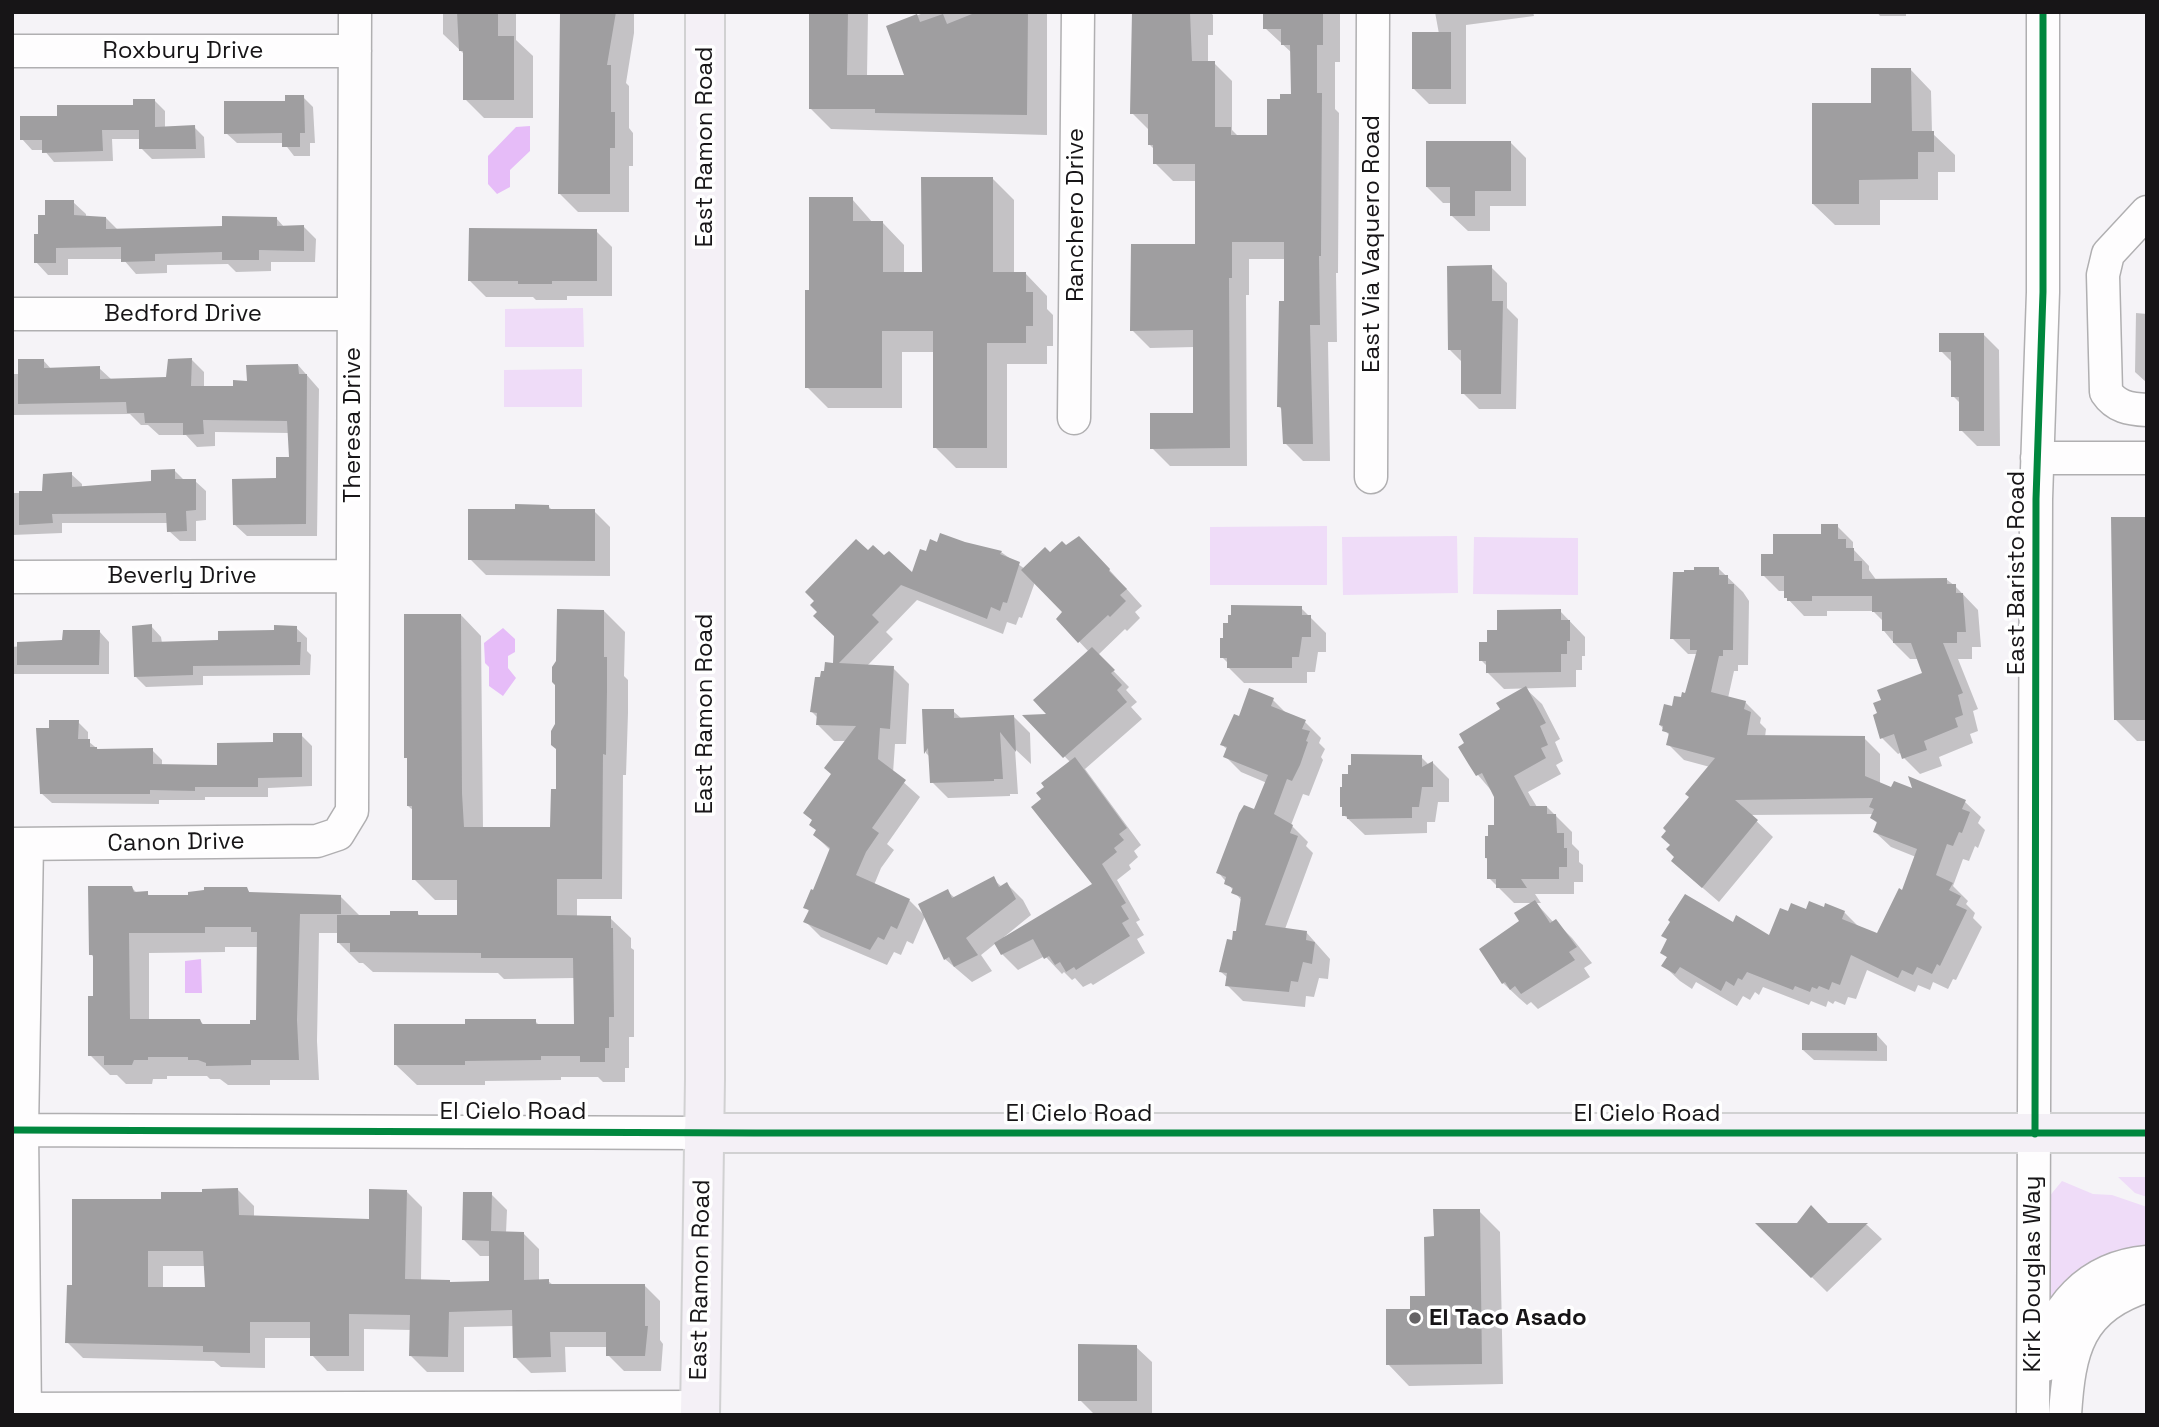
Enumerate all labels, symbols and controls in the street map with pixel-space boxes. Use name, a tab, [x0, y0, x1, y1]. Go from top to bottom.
street label: Roxbury Drive	[103, 37, 263, 65]
street label: East Ramon Road	[691, 46, 719, 248]
street label: East Via Vaquero Road	[1358, 115, 1386, 373]
street label: Ranchero Drive	[1062, 128, 1090, 302]
street label: Bedford Drive	[104, 300, 262, 328]
street label: Theresa Drive	[339, 347, 367, 503]
street label: East Baristo Road	[2003, 471, 2031, 675]
street label: Beverly Drive	[107, 562, 257, 590]
street label: East Ramon Road	[691, 613, 719, 815]
street label: Canon Drive	[107, 827, 245, 859]
street label: El Cielo Road	[440, 1098, 586, 1126]
street label: El Cielo Road	[1006, 1100, 1152, 1128]
street label: El Cielo Road	[1574, 1100, 1720, 1128]
street label: Kirk Douglas Way	[2019, 1176, 2047, 1372]
street label: East Ramon Road	[685, 1179, 717, 1381]
place label: El Taco Asado	[1429, 1304, 1587, 1332]
marker: El Taco Asado	[1407, 1310, 1423, 1326]

